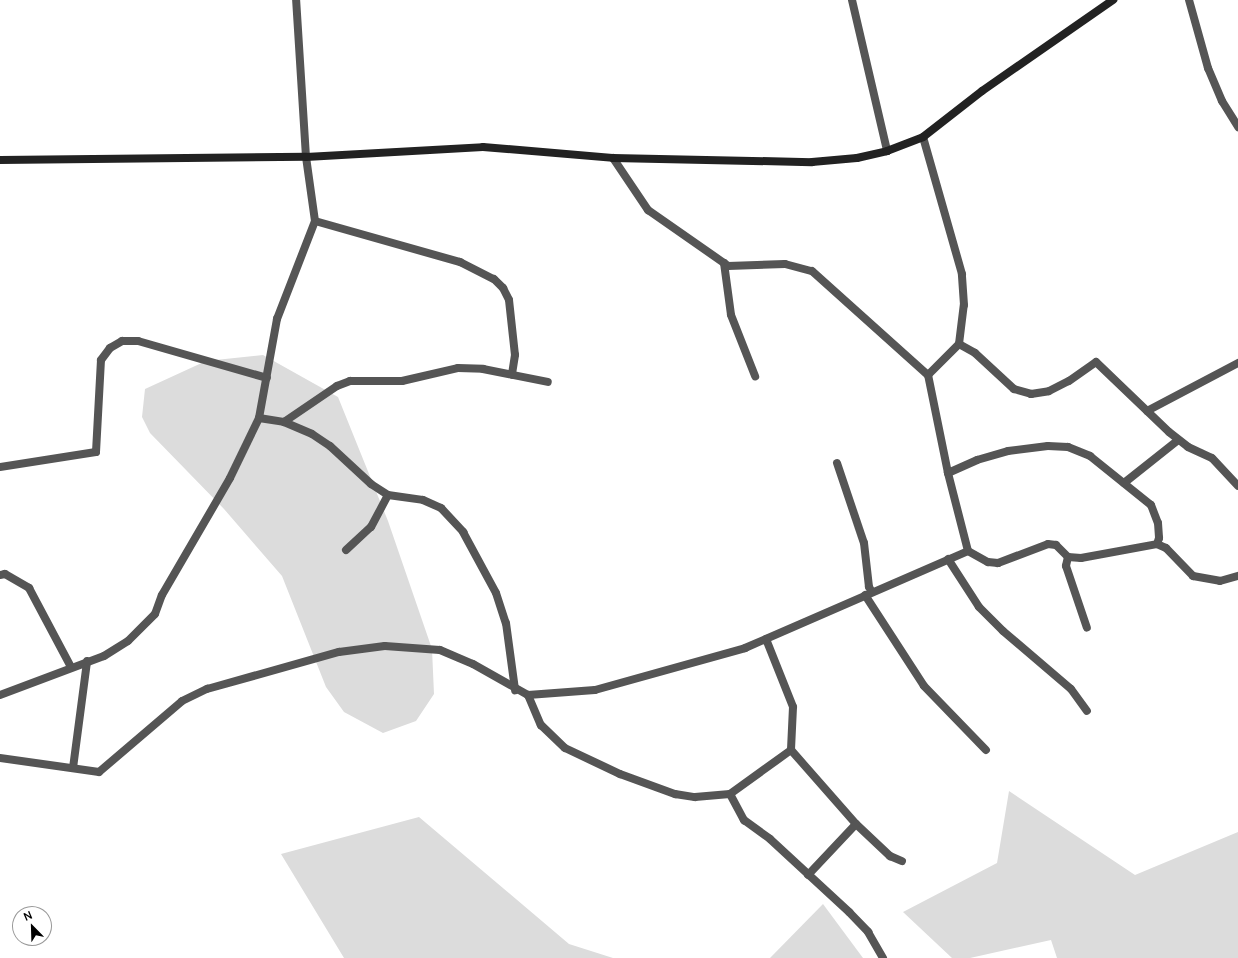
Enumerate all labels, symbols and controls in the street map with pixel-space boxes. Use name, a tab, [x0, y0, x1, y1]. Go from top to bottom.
north arrow	[12, 906, 52, 946]
text: N	[21, 907, 34, 924]

